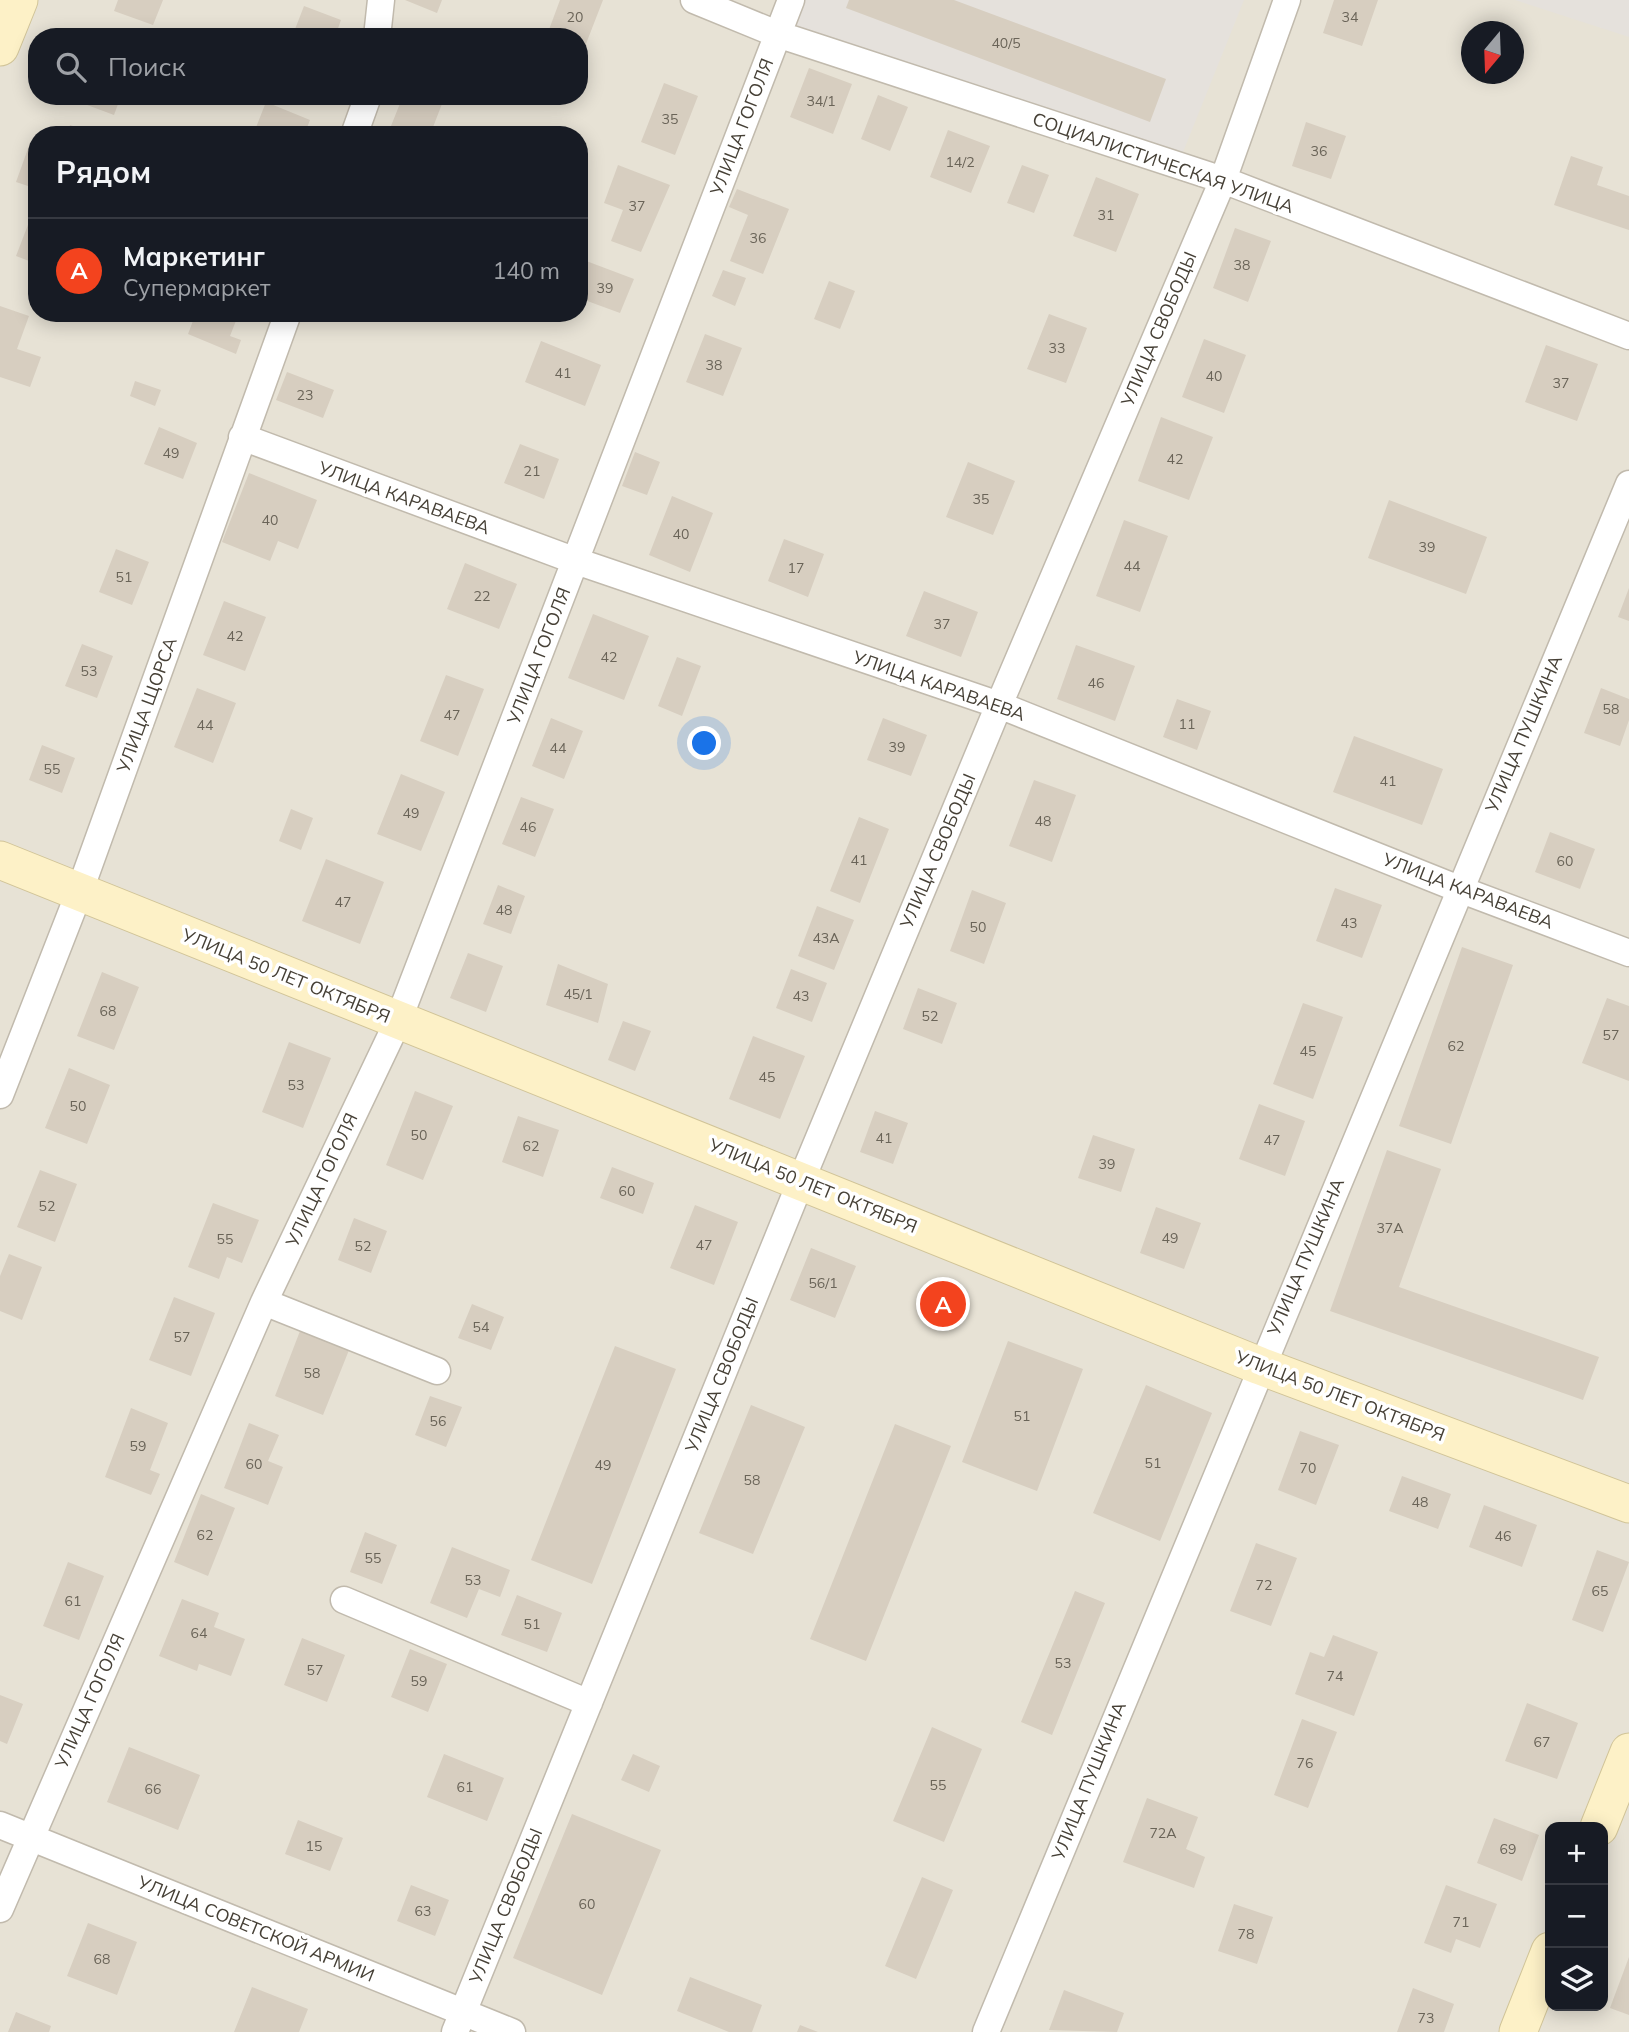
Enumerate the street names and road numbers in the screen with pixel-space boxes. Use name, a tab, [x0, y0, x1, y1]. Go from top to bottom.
street label: УЛИЦА ГОГОЛЯ	[704, 55, 778, 200]
street label: СОЦИАЛИСТИЧЕСКАЯ УЛИЦА	[1030, 107, 1297, 218]
street label: УЛИЦА СВОБОДЫ	[1115, 248, 1202, 411]
street label: УЛИЦА КАРАВАЕВА	[314, 455, 493, 539]
street label: УЛИЦА ГОГОЛЯ	[501, 584, 575, 729]
street label: УЛИЦА ЩОРСА	[111, 634, 182, 777]
street label: УЛИЦА КАРАВАЕВА	[849, 645, 1028, 726]
street label: УЛИЦА ПУШКИНА	[1480, 652, 1567, 817]
street label: УЛИЦА СВОБОДЫ	[894, 770, 981, 933]
street label: УЛИЦА КАРАВАЕВА	[1379, 847, 1557, 934]
street label: УЛИЦА 50 ЛЕТ ОКТЯБРЯ	[178, 923, 394, 1028]
street label: УЛИЦА ГОГОЛЯ	[280, 1109, 363, 1251]
street label: УЛИЦА 50 ЛЕТ ОКТЯБРЯ	[705, 1133, 921, 1238]
street label: УЛИЦА ПУШКИНА	[1262, 1175, 1349, 1340]
street label: УЛИЦА СВОБОДЫ	[679, 1294, 763, 1457]
street label: УЛИЦА 50 ЛЕТ ОКТЯБРЯ	[1231, 1345, 1448, 1446]
street label: УЛИЦА ГОГОЛЯ	[49, 1630, 130, 1773]
street label: УЛИЦА ПУШКИНА	[1046, 1698, 1131, 1864]
street label: УЛИЦА СВОБОДЫ	[463, 1825, 547, 1988]
street label: УЛИЦА СОВЕТСКОЙ АРМИИ	[133, 1870, 378, 1987]

